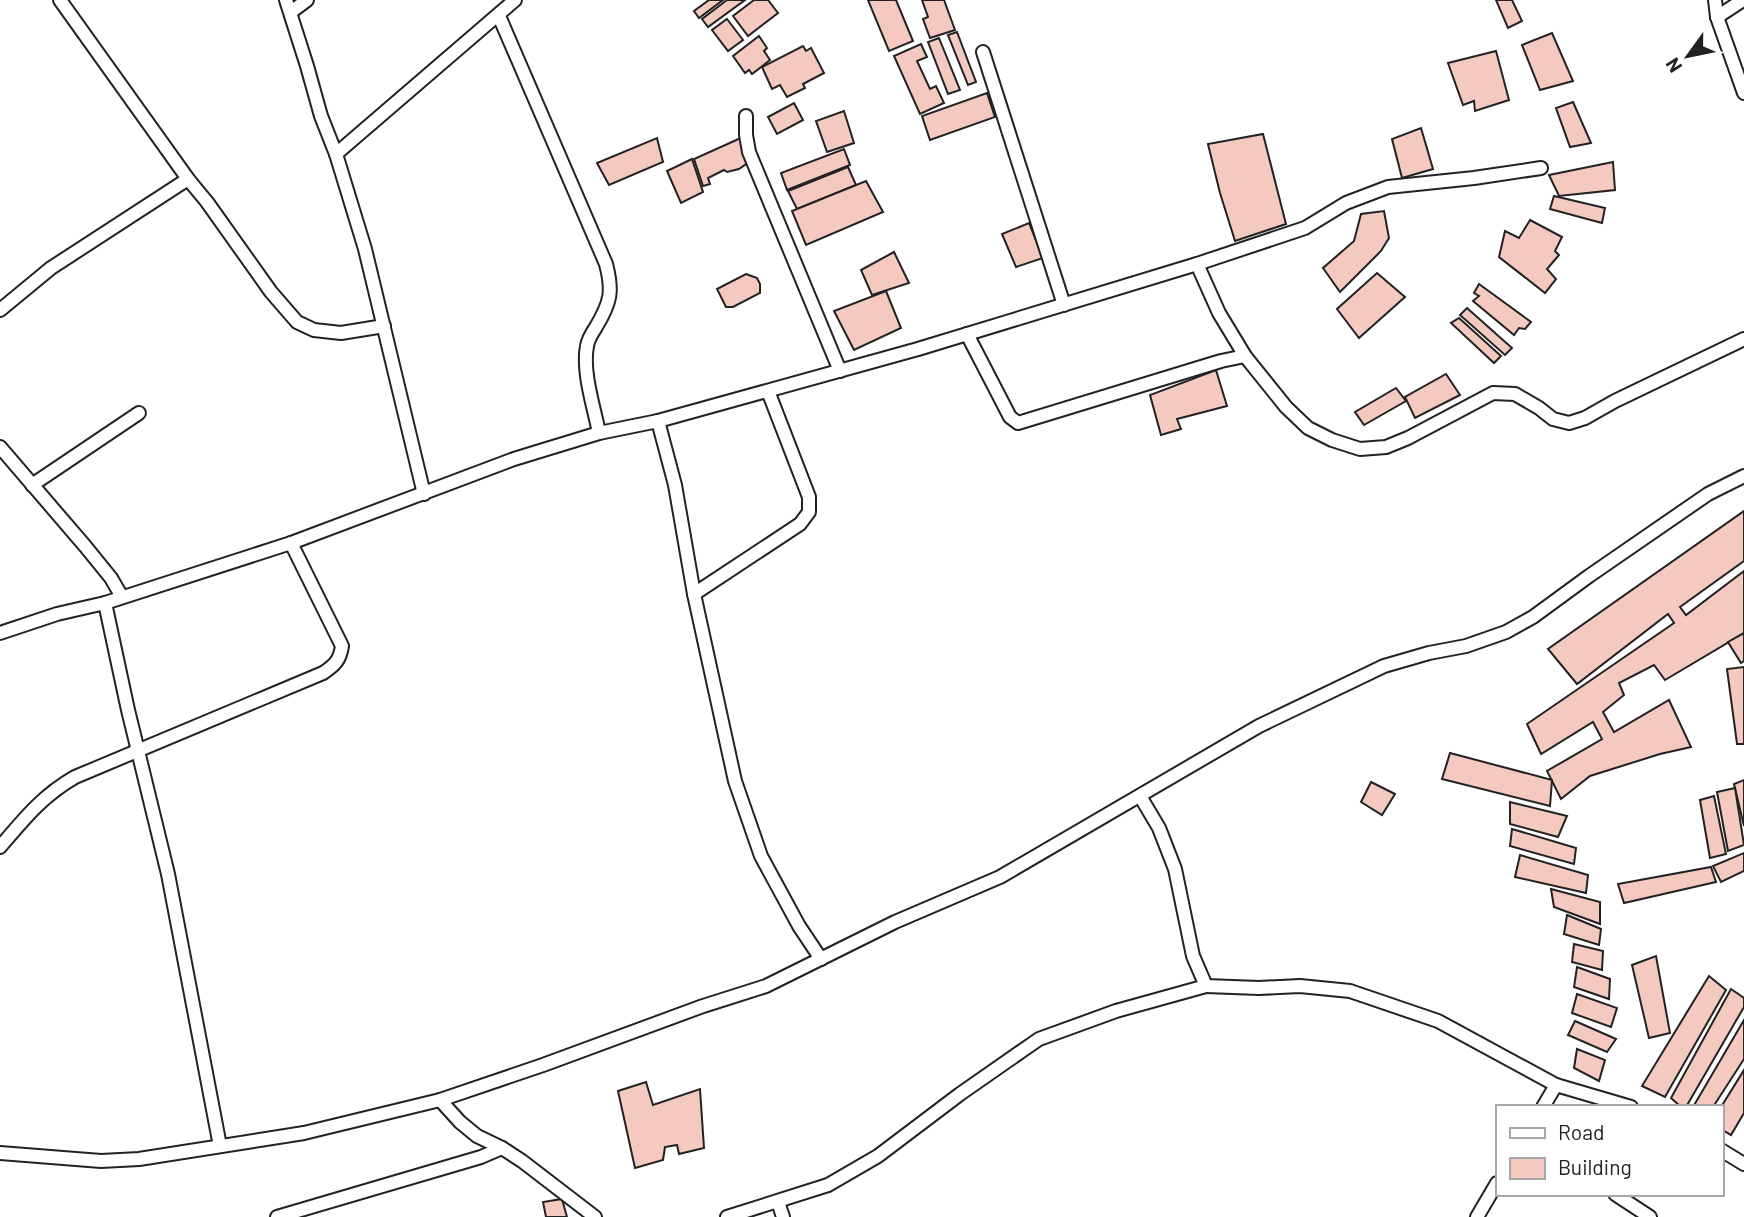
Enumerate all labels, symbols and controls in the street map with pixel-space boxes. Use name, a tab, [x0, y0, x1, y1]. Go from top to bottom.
north arrow	[1653, 21, 1723, 91]
text: N	[1660, 54, 1686, 77]
legend	[1496, 1105, 1723, 1196]
text: Road	[1558, 1119, 1604, 1144]
text: Building	[1558, 1154, 1632, 1179]

